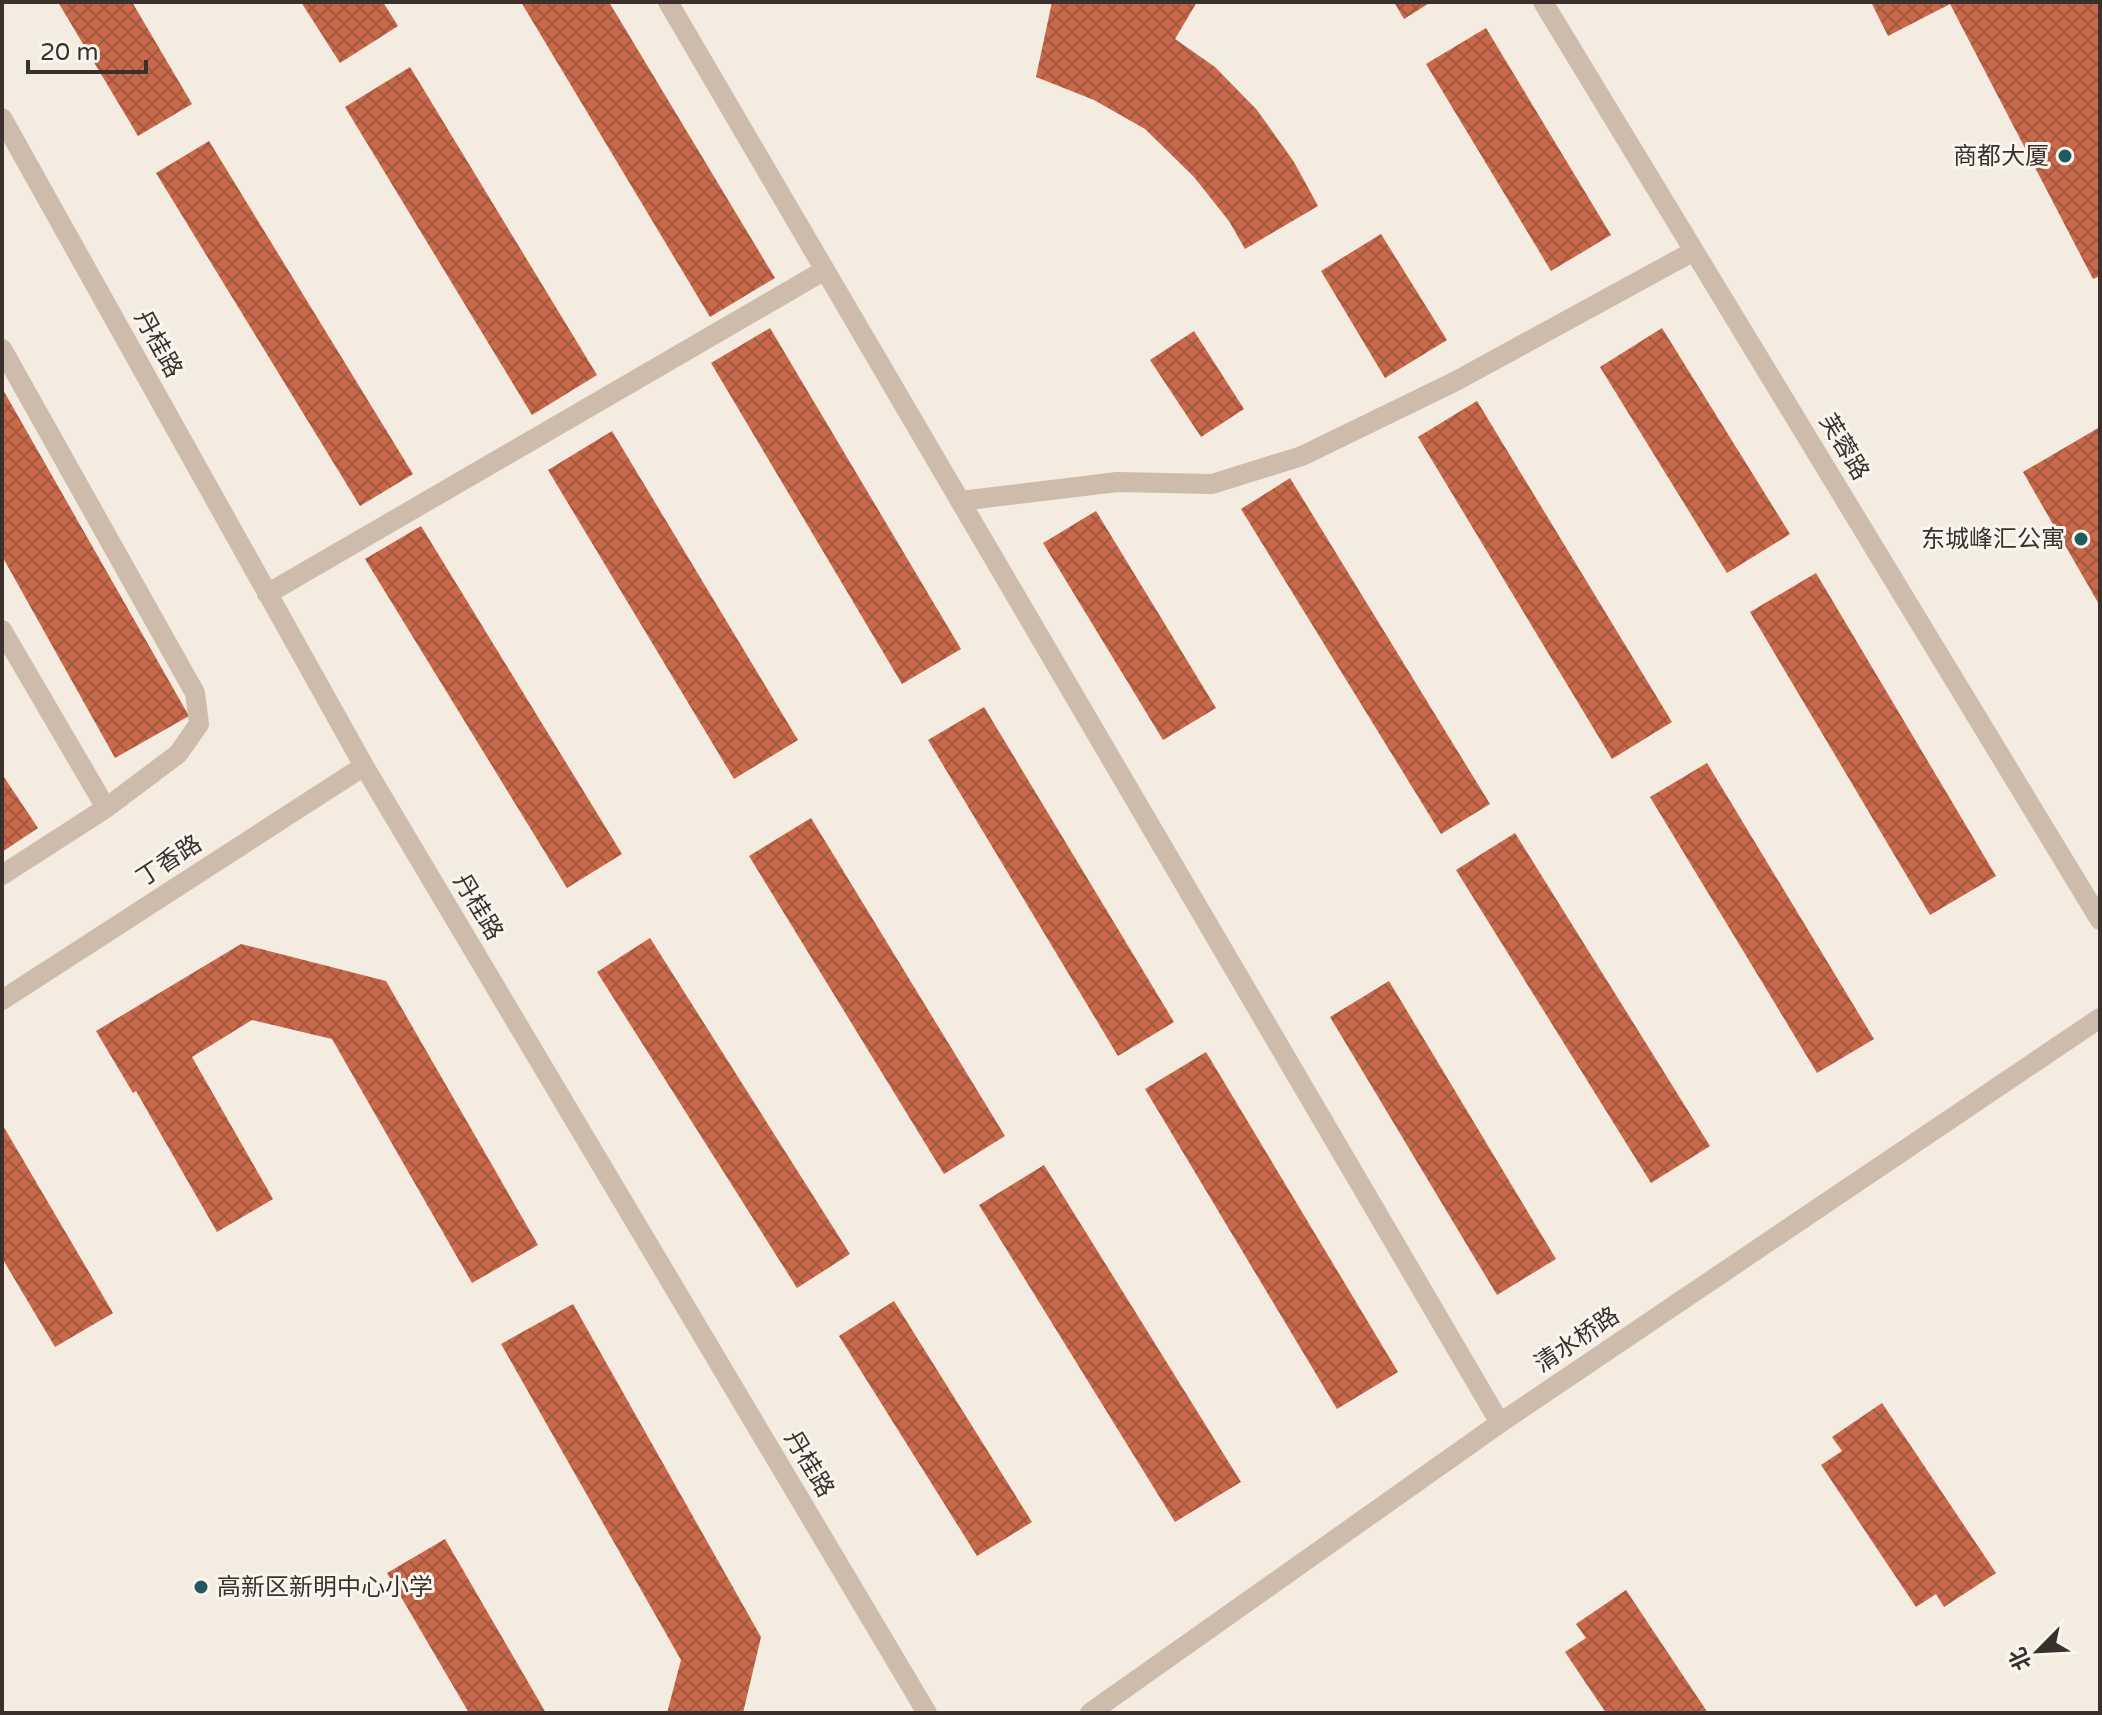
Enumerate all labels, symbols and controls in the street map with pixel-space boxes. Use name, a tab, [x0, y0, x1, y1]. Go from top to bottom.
scale bar	[28, 24, 146, 74]
text: 20 m	[40, 38, 98, 67]
place label: 商都大厦	[1953, 142, 2049, 171]
marker: 商都大厦	[2056, 147, 2074, 165]
street label: 丹桂路	[128, 305, 188, 383]
street label: 芙蓉路	[1813, 409, 1875, 485]
place label: 东城峰汇公寓	[1921, 525, 2065, 554]
marker: 东城峰汇公寓	[2072, 530, 2090, 548]
street label: 丁香路	[131, 829, 207, 893]
street label: 丹桂路	[447, 869, 509, 945]
street label: 清水桥路	[1529, 1301, 1625, 1379]
street label: 丹桂路	[778, 1426, 840, 1502]
place label: 高新区新明中心小学	[217, 1573, 433, 1602]
marker: 高新区新明中心小学	[192, 1578, 210, 1596]
north arrow	[1998, 1611, 2078, 1691]
text: 北	[2004, 1643, 2037, 1674]

